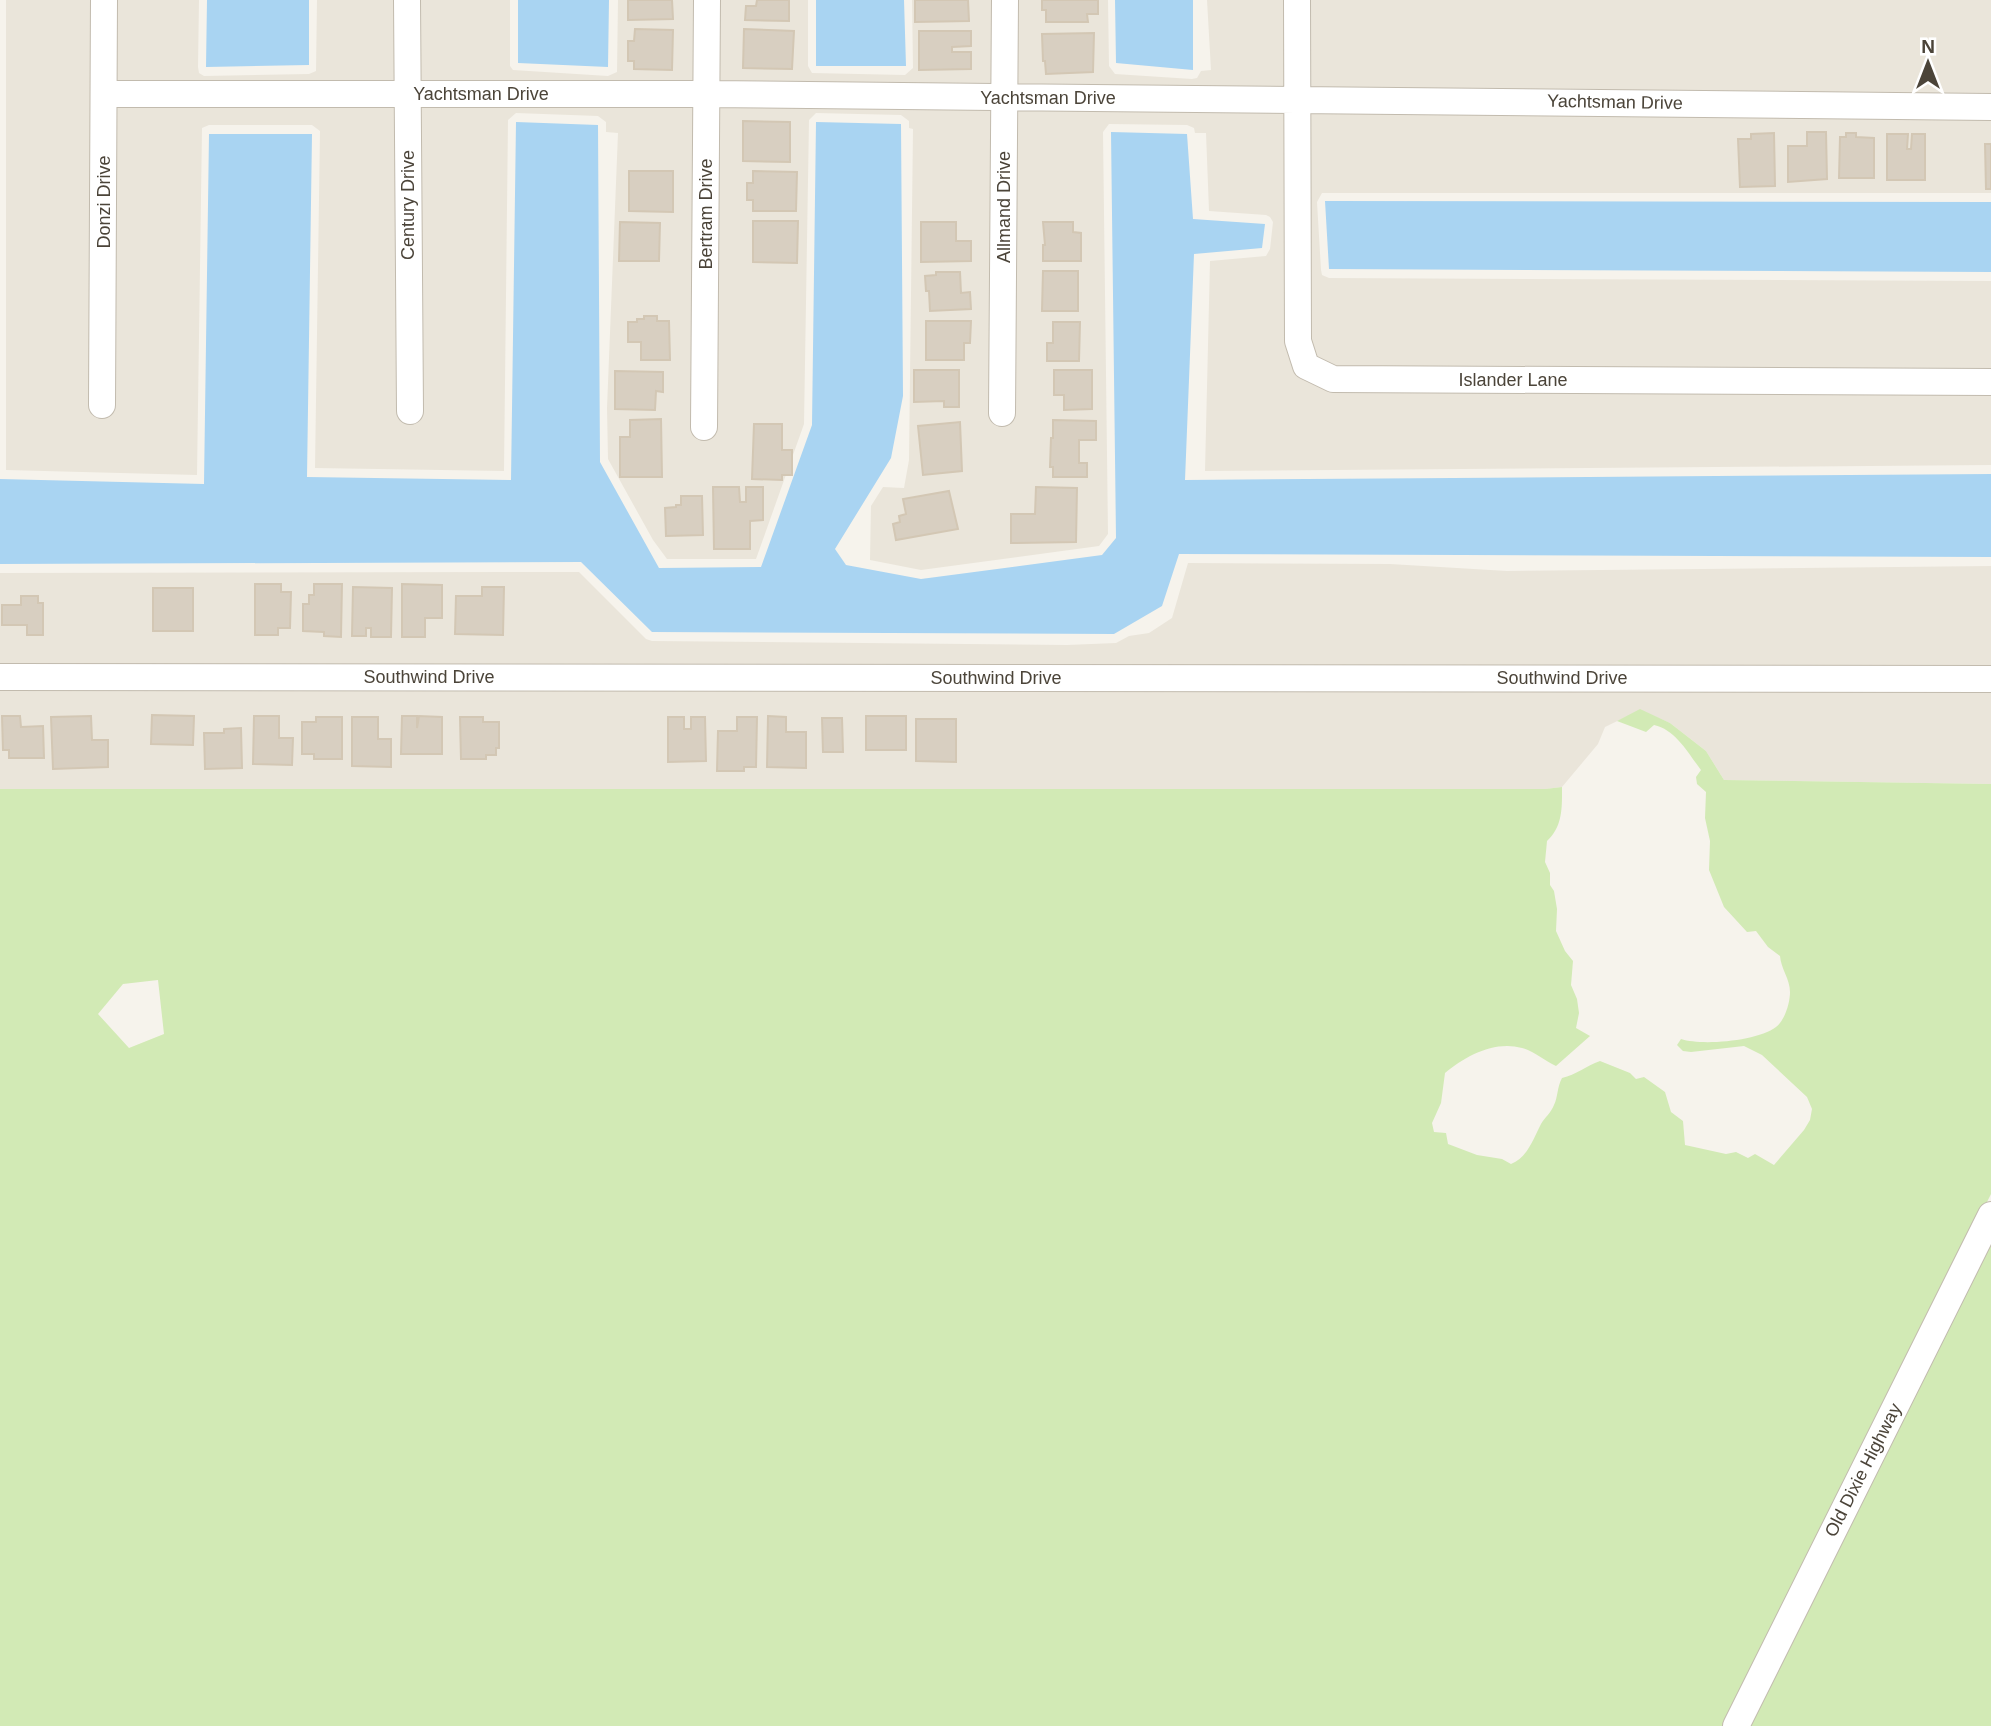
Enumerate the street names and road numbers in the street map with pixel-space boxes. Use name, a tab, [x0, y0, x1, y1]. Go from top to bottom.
street label: Yachtsman Drive	[413, 84, 549, 104]
street label: Yachtsman Drive	[980, 88, 1116, 108]
street label: Yachtsman Drive	[1547, 91, 1683, 113]
street label: Century Drive	[398, 150, 418, 260]
street label: Allmand Drive	[994, 151, 1014, 263]
street label: Donzi Drive	[94, 155, 114, 249]
street label: Bertram Drive	[696, 158, 716, 270]
street label: Islander Lane	[1458, 370, 1568, 390]
street label: Southwind Drive	[363, 667, 495, 687]
street label: Southwind Drive	[930, 668, 1062, 688]
street label: Southwind Drive	[1496, 668, 1628, 688]
street label: Old Dixie Highway	[1821, 1400, 1905, 1540]

